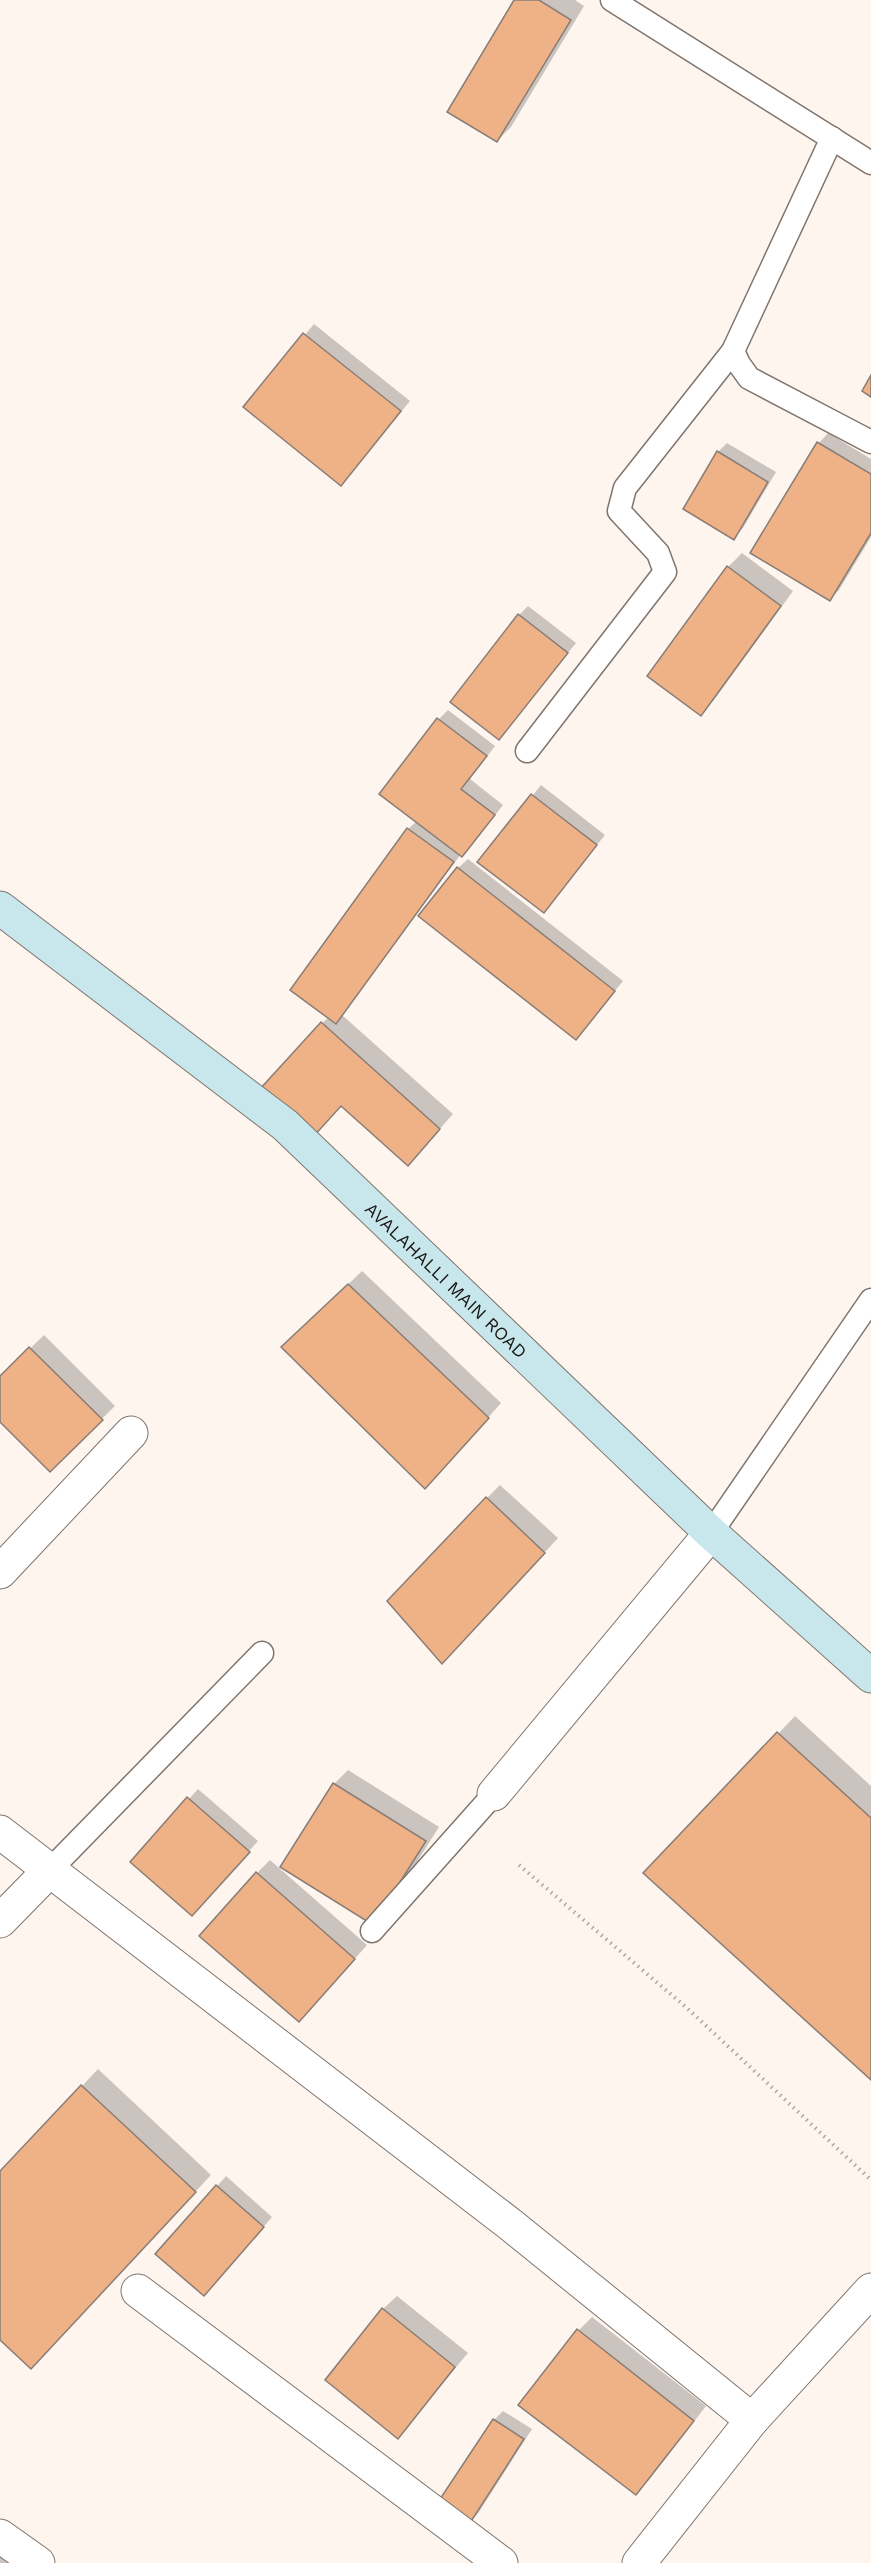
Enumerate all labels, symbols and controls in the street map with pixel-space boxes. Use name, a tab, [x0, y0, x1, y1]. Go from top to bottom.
street label: AVALAHALLI MAIN ROAD	[361, 1198, 532, 1362]

